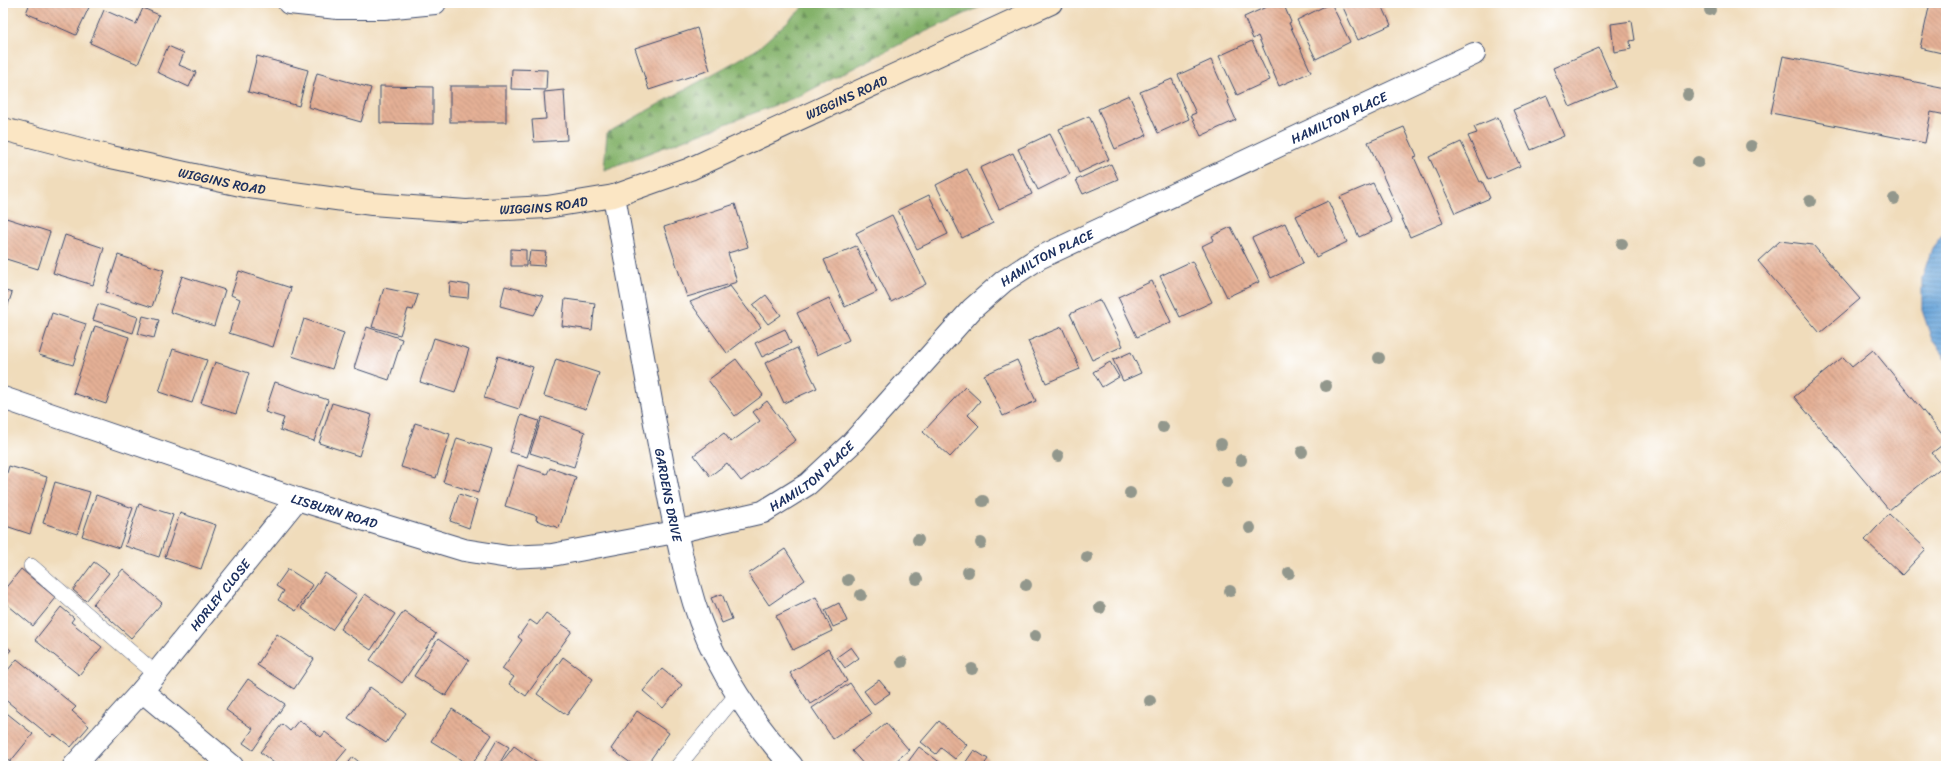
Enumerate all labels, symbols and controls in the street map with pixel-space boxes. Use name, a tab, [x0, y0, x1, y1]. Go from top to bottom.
street label: WIGGINS ROAD	[801, 68, 892, 126]
street label: HAMILTON PLACE	[1287, 84, 1392, 150]
street label: WIGGINS ROAD	[176, 160, 267, 201]
street label: WIGGINS ROAD	[499, 189, 589, 221]
street label: HAMILTON PLACE	[995, 222, 1098, 292]
street label: HAMILTON PLACE	[764, 434, 860, 517]
street label: GARDENS DRIVE	[648, 446, 690, 545]
street label: LISBURN ROAD	[288, 486, 381, 535]
street label: HORLEY CLOSE	[183, 553, 257, 636]

